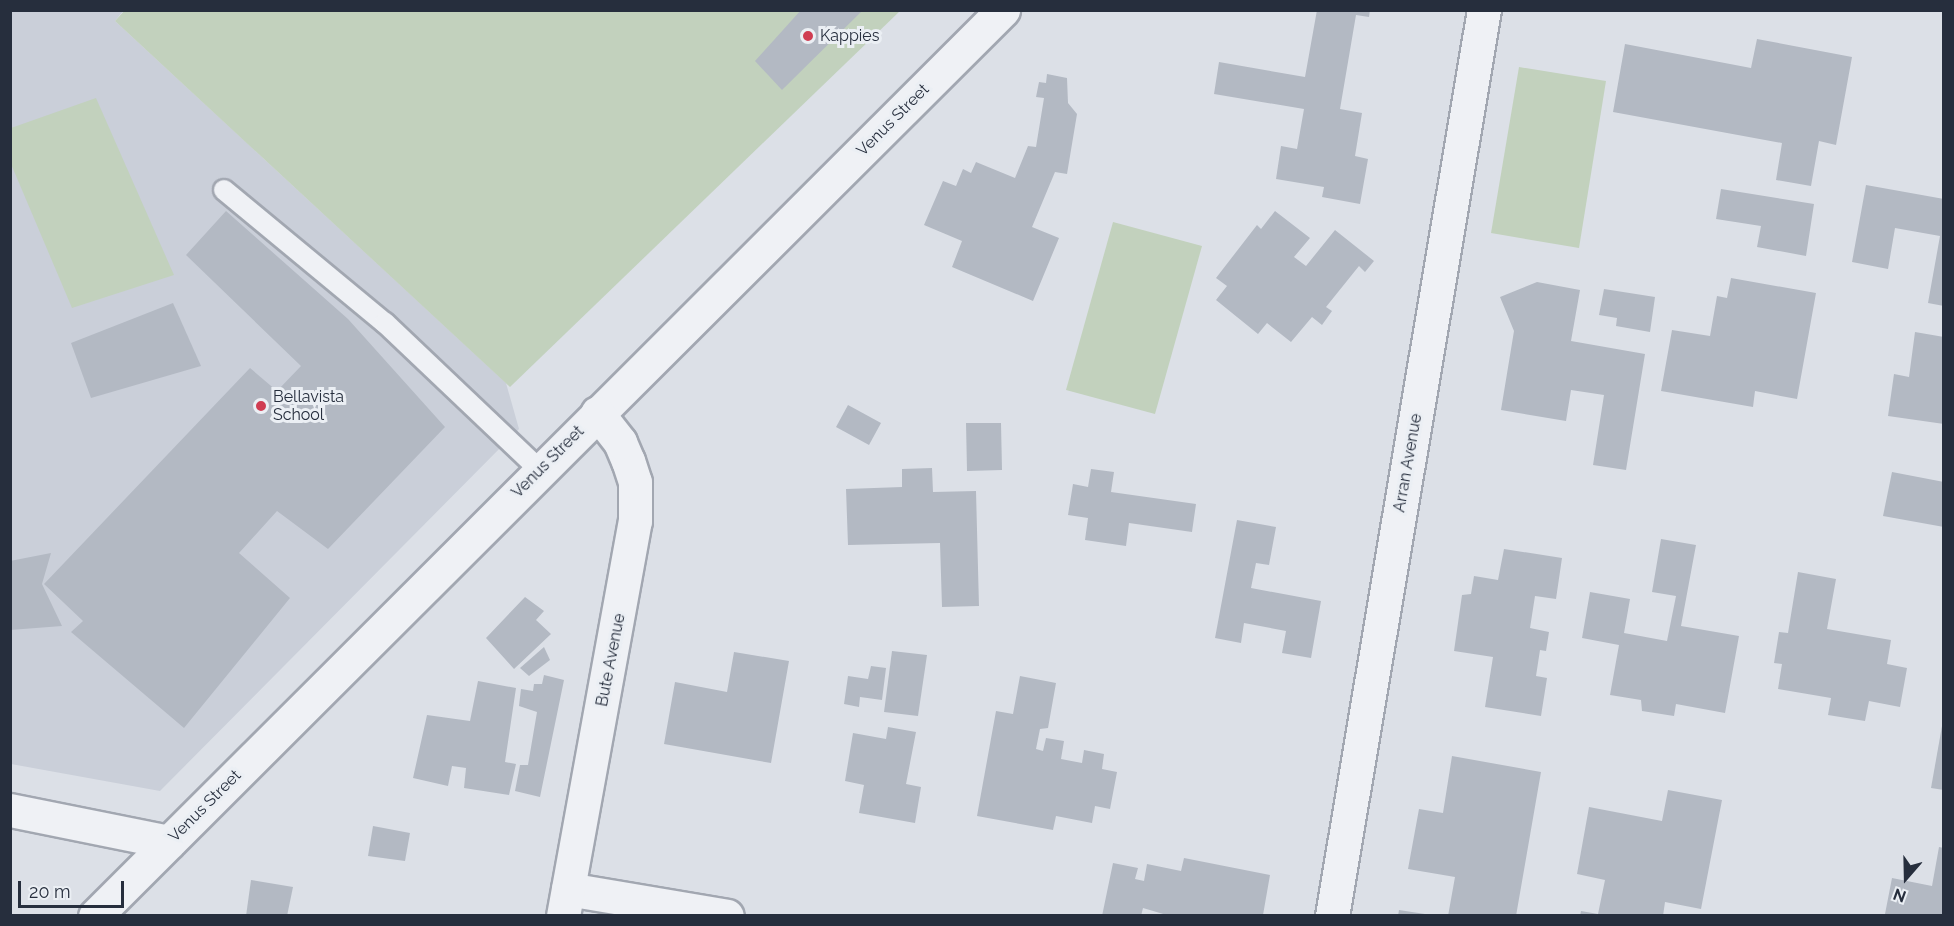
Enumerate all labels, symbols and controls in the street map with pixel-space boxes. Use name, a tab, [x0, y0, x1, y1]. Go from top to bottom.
place label: Kappies	[820, 26, 879, 46]
marker: Kappies	[801, 29, 815, 43]
street label: Venus Street	[853, 80, 933, 160]
place label: Bellavista School	[273, 387, 344, 425]
marker: Bellavista School	[254, 399, 268, 413]
street label: Arran Avenue	[1390, 412, 1426, 514]
street label: Venus Street	[508, 422, 588, 502]
street label: Bute Avenue	[593, 612, 629, 708]
street label: Venus Street	[165, 766, 245, 846]
north arrow	[1876, 848, 1936, 908]
scale bar	[21, 869, 128, 907]
text: 20 m	[29, 881, 71, 902]
text: N	[1891, 884, 1909, 906]

